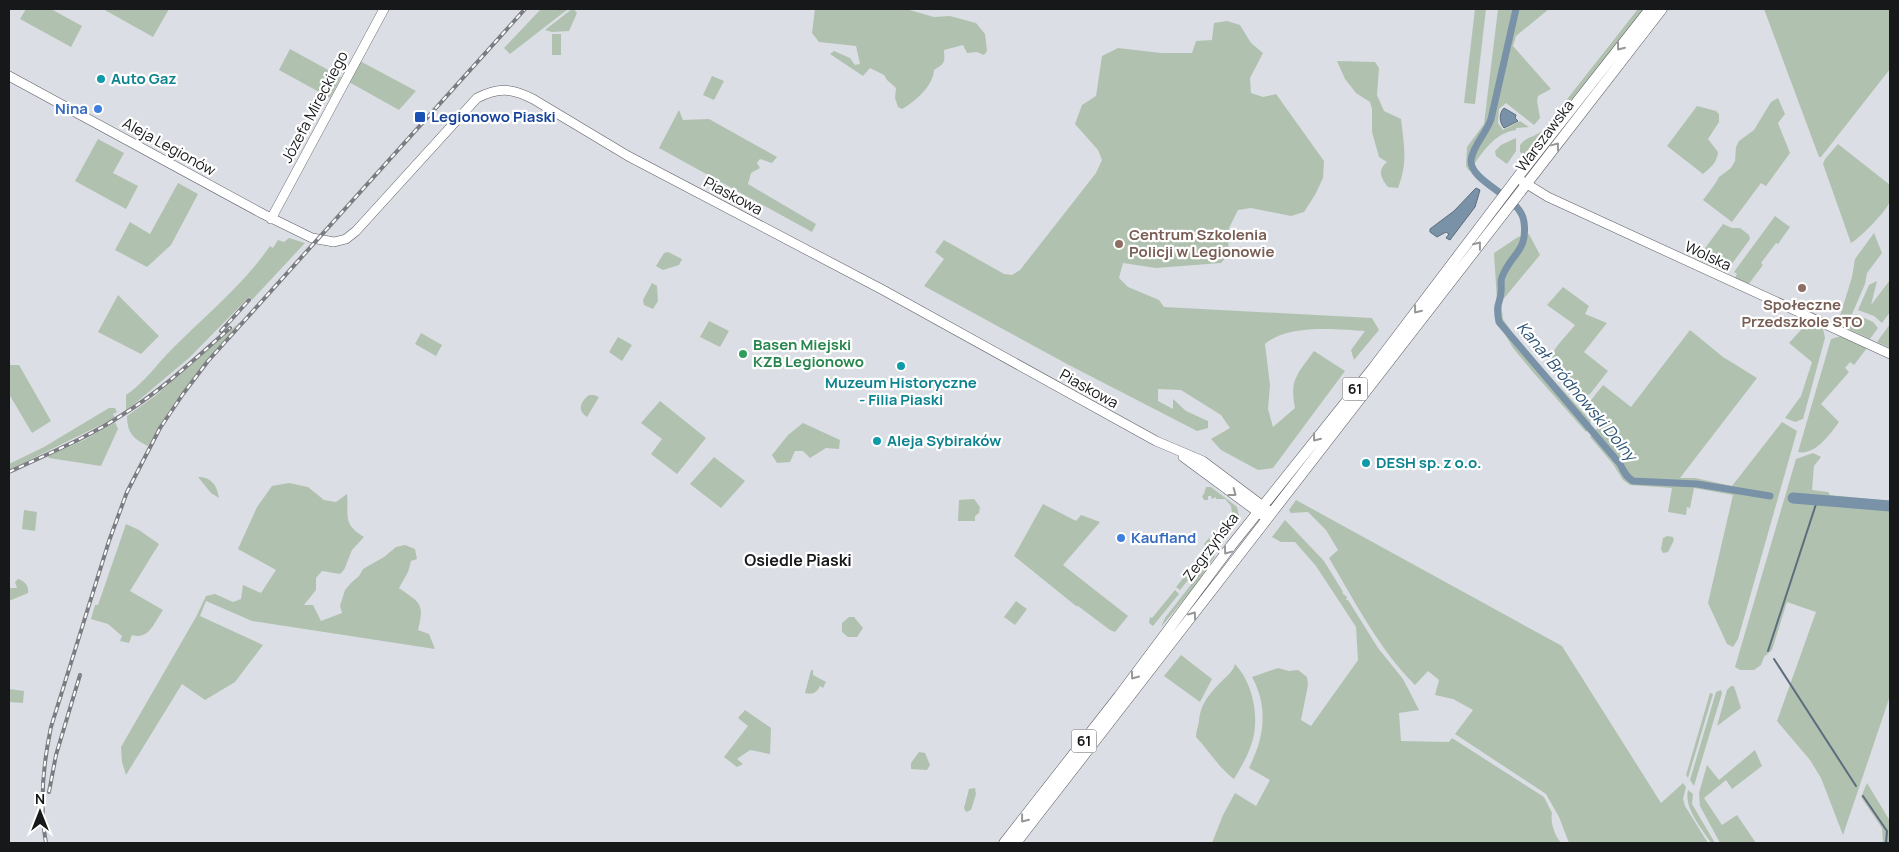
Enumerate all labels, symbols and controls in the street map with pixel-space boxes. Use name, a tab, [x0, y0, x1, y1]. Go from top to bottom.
one-way arrow	[1618, 41, 1626, 50]
street label: Józefa Mireckiego	[276, 47, 353, 166]
place label: Auto Gaz	[111, 68, 176, 89]
marker: Auto Gaz	[95, 73, 107, 85]
street label: Warszawska	[1511, 95, 1579, 176]
place label: Nina	[55, 98, 88, 119]
marker: Nina	[92, 103, 104, 115]
place label: Legionowo Piaski	[431, 106, 556, 127]
marker: Legionowo Piaski	[413, 110, 427, 124]
street label: Aleja Legionów	[119, 112, 220, 181]
one-way arrow	[1550, 143, 1558, 152]
street label: Piaskowa	[700, 171, 766, 220]
place label: Centrum Szkolenia Policji w Legionowie	[1129, 224, 1275, 262]
street label: Wolska	[1681, 236, 1735, 275]
marker: Centrum Szkolenia Policji w Legionowie	[1113, 238, 1125, 250]
one-way arrow	[1472, 241, 1481, 251]
marker: Społeczne Przedszkole STO	[1796, 282, 1808, 294]
place label: Społeczne Przedszkole STO	[1741, 294, 1863, 332]
one-way arrow	[1414, 304, 1422, 313]
water label: Kanał Bródnowski Dolny	[1512, 317, 1644, 467]
place label: Basen Miejski KZB Legionowo	[753, 334, 864, 372]
marker: Basen Miejski KZB Legionowo	[737, 348, 749, 360]
marker: Muzeum Historyczne - Filia Piaski	[895, 360, 907, 372]
street label: Piaskowa	[1056, 364, 1122, 413]
place label: Muzeum Historyczne - Filia Piaski	[825, 372, 977, 410]
road number: 61	[1342, 378, 1368, 400]
place label: Aleja Sybiraków	[887, 430, 1001, 451]
one-way arrow	[1314, 432, 1322, 441]
marker: Aleja Sybiraków	[871, 435, 883, 447]
place label: DESH sp. z o.o.	[1376, 452, 1482, 473]
marker: DESH sp. z o.o.	[1360, 457, 1372, 469]
one-way arrow	[1227, 488, 1236, 496]
street label: Zegrzyńska	[1178, 508, 1243, 585]
place label: Kaufland	[1131, 527, 1196, 548]
marker: Kaufland	[1115, 532, 1127, 544]
one-way arrow	[1225, 545, 1233, 554]
district label: Osiedle Piaski	[744, 549, 852, 571]
one-way arrow	[1187, 611, 1196, 621]
one-way arrow	[1131, 670, 1139, 679]
road number: 61	[1072, 729, 1096, 752]
north arrow	[15, 787, 65, 837]
text: N	[35, 789, 45, 808]
one-way arrow	[1020, 813, 1029, 822]

